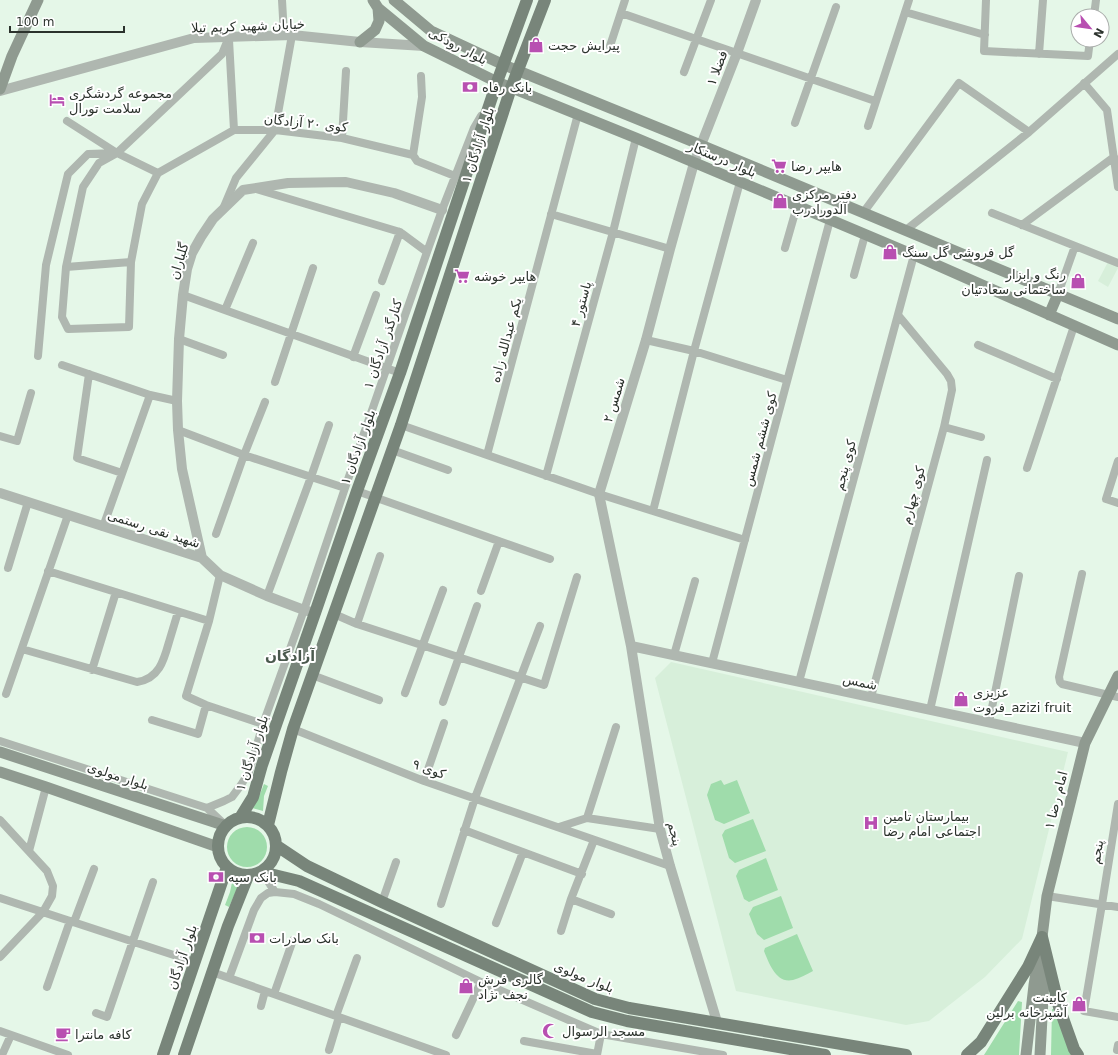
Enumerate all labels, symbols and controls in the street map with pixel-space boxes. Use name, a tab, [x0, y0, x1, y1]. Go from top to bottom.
scale bar	[10, 8, 124, 34]
north arrow	[1070, 8, 1110, 48]
text: 100 m	[16, 15, 54, 29]
street label: خیابان شهید کریم تیلا	[191, 17, 305, 36]
street label: بلوار رودکی	[426, 24, 490, 69]
text: N	[1090, 25, 1106, 40]
shop icon: پیرایش حجت	[527, 36, 545, 54]
place label: پیرایش حجت	[548, 38, 620, 54]
street label: فضلا ۱	[703, 48, 731, 88]
bank icon: بانک رفاه	[461, 78, 479, 96]
place label: بانک رفاه	[482, 80, 532, 96]
place label: مجموعه گردشگری سلامت تورال	[69, 86, 172, 117]
hotel icon: مجموعه گردشگری سلامت تورال	[48, 91, 66, 109]
street label: بلوار آزادگان ۱	[458, 105, 498, 185]
street label: کوی ۲۰ آزادگان	[263, 110, 350, 136]
street label: بلوار درستکار	[684, 137, 759, 181]
supermarket icon: هایپر رضا	[770, 157, 788, 175]
place label: هایپر رضا	[791, 159, 842, 175]
place label: دفتر مرکزی آلدورادرب	[792, 187, 857, 218]
shop icon: دفتر مرکزی آلدورادرب	[771, 192, 789, 210]
street label: گلباران	[166, 240, 193, 282]
shop icon: گل فروشی گل سنگ	[881, 243, 899, 261]
place label: گل فروشی گل سنگ	[902, 245, 1015, 261]
supermarket icon: هایپر خوشه	[453, 267, 471, 285]
place label: رنگ و ابزار ساختمانی سعادتیان	[961, 267, 1066, 297]
place label: هایپر خوشه	[474, 269, 536, 285]
shop icon: رنگ و ابزار ساختمانی سعادتیان	[1069, 272, 1087, 290]
street label: پاستور ۴	[568, 279, 595, 329]
street label: یکم عبدالله زاده	[487, 295, 526, 384]
street label: کنارگذر آزادگان ۱	[360, 296, 407, 391]
street label: شمس ۲	[600, 376, 629, 425]
street label: کوی ششم شمس	[740, 389, 781, 488]
street label: بلوار آزادگان ۱	[337, 407, 379, 487]
street label: کوی پنجم	[831, 437, 860, 492]
street label: کوی چهارم	[898, 464, 929, 526]
street label: شهید نقی رستمی	[106, 507, 202, 552]
district label: آزادگان	[265, 647, 316, 664]
street label: شمس	[841, 671, 879, 694]
place label: عزیزی فروت_azizi fruit	[973, 685, 1071, 716]
shop icon: عزیزی فروت_azizi fruit	[952, 690, 970, 708]
street label: بلوار آزادگان ۱	[232, 713, 272, 793]
street label: کوی ۹	[410, 756, 448, 783]
street label: بلوار مولوی	[85, 759, 150, 794]
street label: امام رضا ۱	[1042, 770, 1071, 831]
place label: بیمارستان تامین اجتماعی امام رضا	[883, 809, 981, 840]
hospital icon: بیمارستان تامین اجتماعی امام رضا	[862, 814, 880, 832]
street label: پنجم	[664, 820, 685, 848]
street label: پنجم	[1088, 838, 1107, 865]
bank icon: بانک سپه	[207, 868, 225, 886]
place label: بانک سپه	[228, 870, 277, 885]
street label: بلوار آزادگان	[163, 922, 201, 992]
bank icon: بانک صادرات	[248, 929, 266, 947]
place label: بانک صادرات	[269, 931, 339, 947]
street label: بلوار مولوی	[552, 958, 616, 997]
place label: گالری فرش نجف نژاد	[478, 972, 544, 1003]
shop icon: گالری فرش نجف نژاد	[457, 977, 475, 995]
place label: کابینت آشپزخانه برلین	[986, 990, 1068, 1021]
shop icon: کابینت آشپزخانه برلین	[1070, 995, 1088, 1013]
mosque icon: مسجد الرسوال	[541, 1022, 559, 1040]
place label: مسجد الرسوال	[562, 1024, 645, 1040]
cafe icon: کافه مانترا	[54, 1025, 72, 1043]
place label: کافه مانترا	[75, 1027, 133, 1043]

